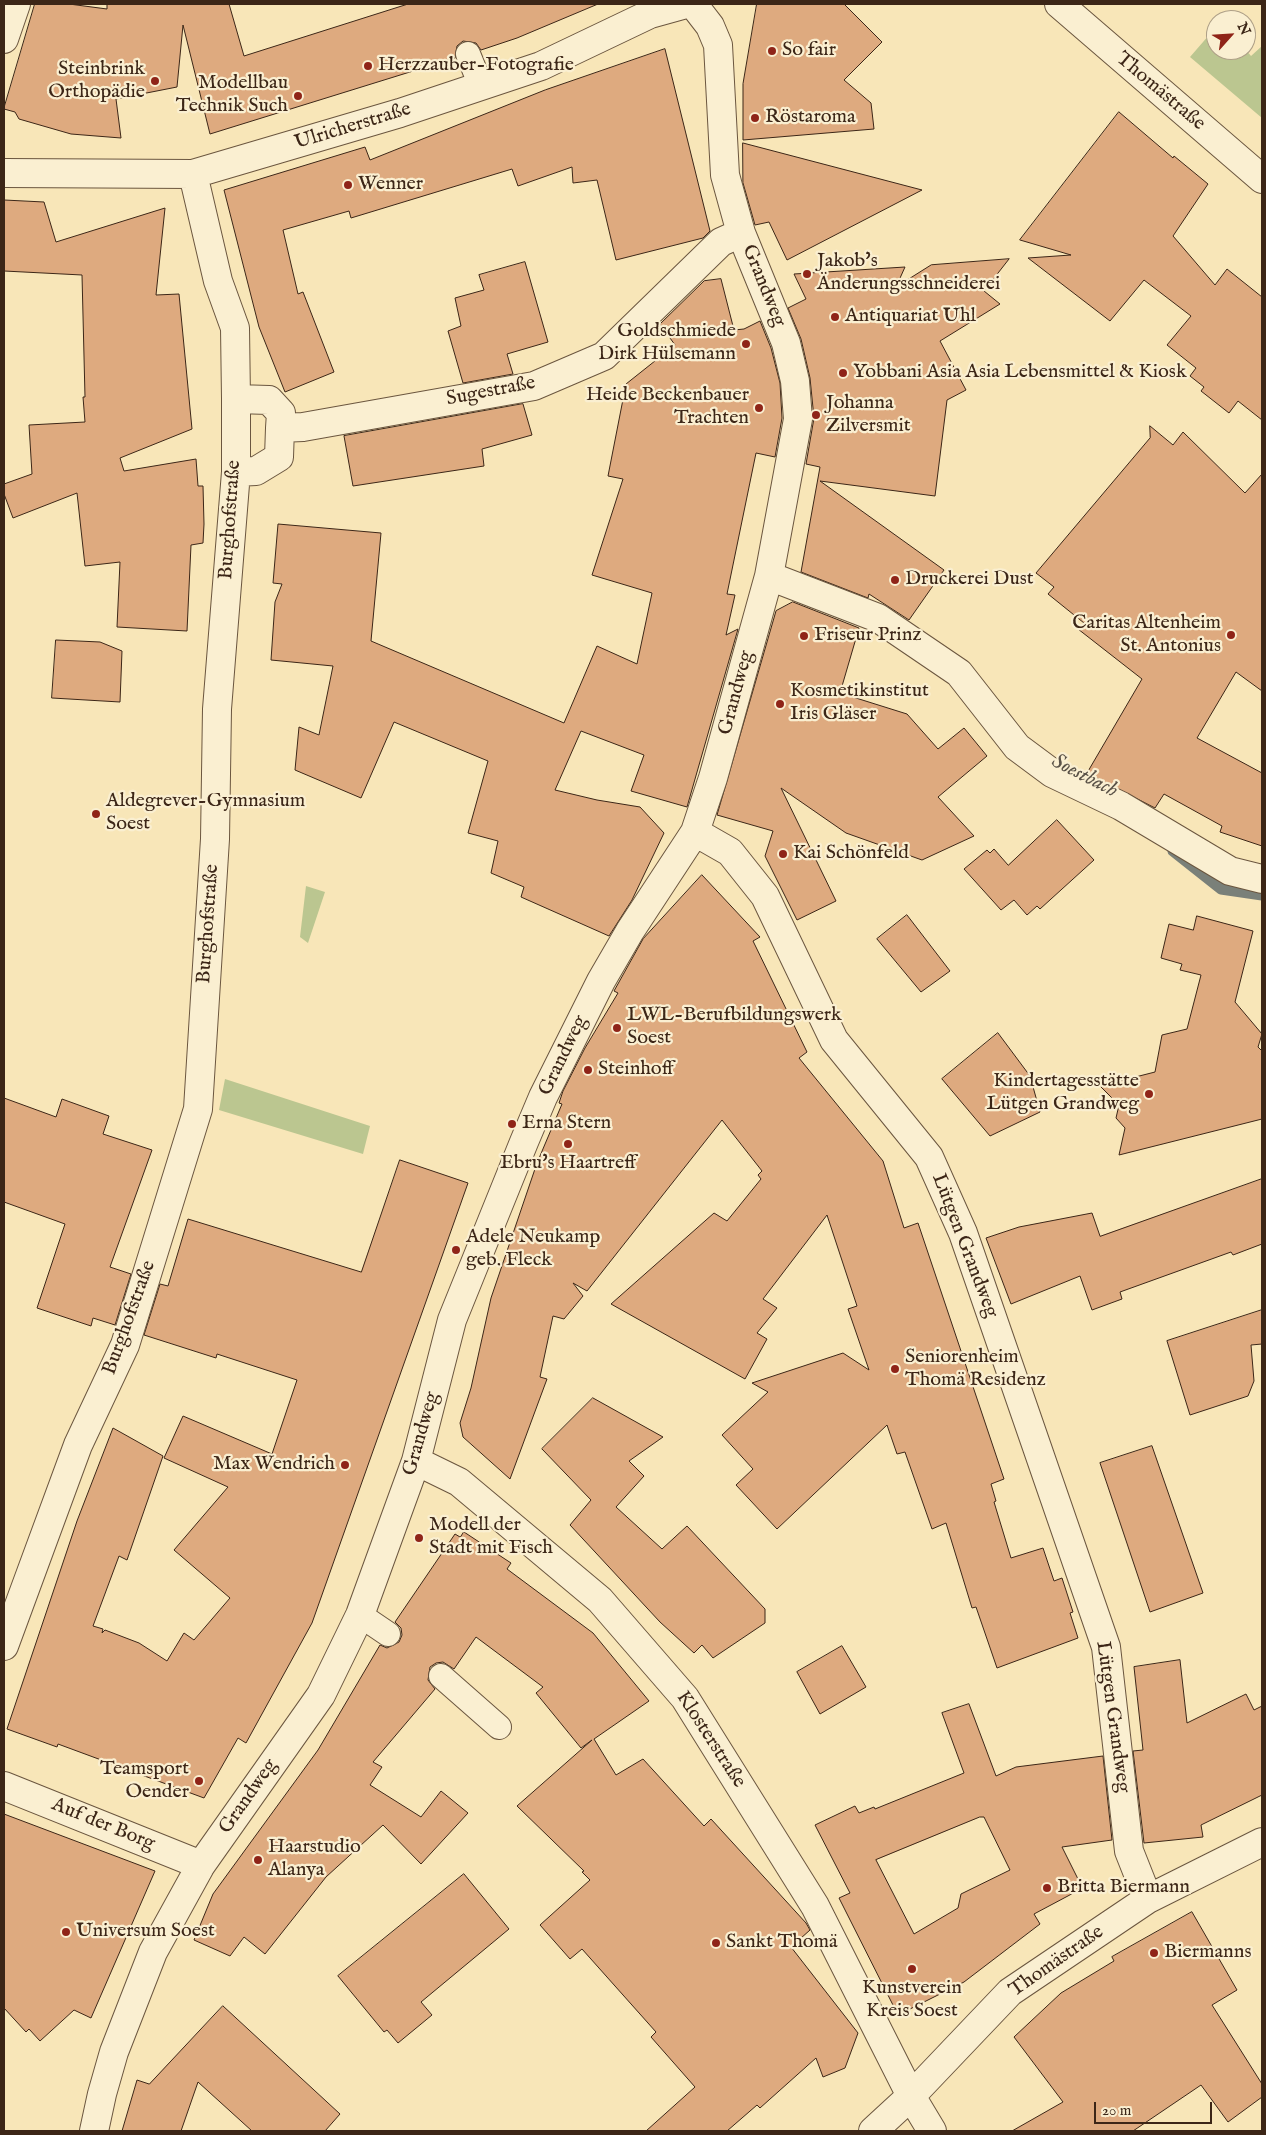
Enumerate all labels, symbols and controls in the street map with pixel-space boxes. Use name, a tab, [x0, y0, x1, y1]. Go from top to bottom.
north arrow	[1206, 10, 1256, 60]
text: N	[1233, 19, 1254, 38]
place label: So fair	[782, 39, 836, 63]
marker: So fair	[766, 45, 778, 57]
street label: Thomästraße	[1110, 48, 1210, 136]
place label: Herzzauber-Fotografie	[378, 54, 574, 78]
place label: Steinbrink Orthopädie	[48, 58, 145, 105]
marker: Herzzauber-Fotografie	[362, 60, 374, 72]
place label: Modellbau Technik Such	[176, 72, 288, 119]
marker: Steinbrink Orthopädie	[149, 75, 161, 87]
marker: Modellbau Technik Such	[292, 90, 304, 102]
street label: Ulricherstraße	[292, 98, 414, 156]
place label: Röstaroma	[765, 106, 856, 130]
marker: Röstaroma	[749, 112, 761, 124]
place label: Wenner	[358, 173, 423, 197]
marker: Wenner	[342, 179, 354, 191]
street label: Grandweg	[736, 242, 790, 330]
place label: Jakob's Änderungsschneiderei	[817, 250, 1000, 297]
marker: Jakob's Änderungsschneiderei	[801, 268, 813, 280]
place label: Antiquariat Uhl	[845, 305, 976, 329]
marker: Antiquariat Uhl	[829, 311, 841, 323]
place label: Goldschmiede Dirk Hülsemann	[598, 320, 736, 367]
marker: Goldschmiede Dirk Hülsemann	[740, 338, 752, 350]
place label: Yobbani Asia Asia Lebensmittel & Kiosk	[853, 361, 1187, 385]
marker: Yobbani Asia Asia Lebensmittel & Kiosk	[837, 367, 849, 379]
street label: Sugestraße	[445, 372, 537, 412]
place label: Heide Beckenbauer Trachten	[586, 384, 749, 431]
place label: Johanna Zilversmit	[826, 392, 911, 439]
marker: Heide Beckenbauer Trachten	[753, 402, 765, 414]
marker: Johanna Zilversmit	[810, 409, 822, 421]
street label: Burghofstraße	[215, 459, 247, 581]
place label: Druckerei Dust	[905, 568, 1034, 592]
marker: Druckerei Dust	[889, 574, 901, 586]
place label: Caritas Altenheim St. Antonius	[1072, 612, 1221, 659]
place label: Friseur Prinz	[814, 624, 922, 648]
marker: Caritas Altenheim St. Antonius	[1225, 629, 1237, 641]
marker: Friseur Prinz	[798, 630, 810, 642]
street label: Grandweg	[714, 648, 760, 738]
place label: Kosmetikinstitut Iris Gläser	[790, 680, 929, 727]
marker: Kosmetikinstitut Iris Gläser	[774, 698, 786, 710]
water label: Soestbach	[1047, 750, 1121, 804]
place label: Aldegrever-Gymnasium Soest	[106, 790, 305, 837]
marker: Aldegrever-Gymnasium Soest	[90, 808, 102, 820]
place label: Kai Schönfeld	[793, 842, 909, 866]
marker: Kai Schönfeld	[777, 848, 789, 860]
street label: Burghofstraße	[193, 863, 225, 985]
place label: LWL-Berufbildungswerk Soest	[627, 1004, 842, 1051]
street label: Grandweg	[534, 1012, 594, 1100]
marker: LWL-Berufbildungswerk Soest	[611, 1022, 623, 1034]
place label: Steinhoff	[598, 1058, 674, 1082]
marker: Steinhoff	[582, 1064, 594, 1076]
place label: Kindertagesstätte Lütgen Grandweg	[986, 1070, 1139, 1117]
marker: Kindertagesstätte Lütgen Grandweg	[1143, 1088, 1155, 1100]
place label: Erna Stern	[522, 1112, 611, 1136]
marker: Erna Stern	[506, 1118, 518, 1130]
marker: Ebru's Haartreff	[562, 1138, 574, 1150]
place label: Ebru's Haartreff	[500, 1152, 636, 1176]
street label: Lütgen Grandweg	[925, 1170, 1003, 1322]
place label: Adele Neukamp geb. Fleck	[466, 1226, 600, 1273]
marker: Adele Neukamp geb. Fleck	[450, 1244, 462, 1256]
street label: Burghofstraße	[98, 1258, 162, 1378]
place label: Seniorenheim Thomä Residenz	[905, 1346, 1046, 1393]
marker: Seniorenheim Thomä Residenz	[889, 1363, 901, 1375]
street label: Grandweg	[399, 1389, 445, 1479]
place label: Max Wendrich	[213, 1453, 335, 1477]
marker: Max Wendrich	[339, 1459, 351, 1471]
place label: Modell der Stadt mit Fisch	[429, 1514, 553, 1561]
marker: Modell der Stadt mit Fisch	[413, 1532, 425, 1544]
street label: Lütgen Grandweg	[1089, 1640, 1135, 1794]
street label: Klosterstraße	[670, 1687, 750, 1793]
street label: Grandweg	[214, 1755, 284, 1839]
place label: Teamsport Oender	[100, 1758, 189, 1805]
marker: Teamsport Oender	[193, 1775, 205, 1787]
street label: Auf der Borg	[48, 1793, 158, 1857]
place label: Haarstudio Alanya	[268, 1836, 361, 1883]
marker: Haarstudio Alanya	[252, 1854, 264, 1866]
place label: Britta Biermann	[1057, 1876, 1190, 1900]
marker: Britta Biermann	[1041, 1882, 1053, 1894]
place label: Universum Soest	[76, 1920, 215, 1944]
street label: Thomästraße	[1005, 1921, 1109, 2003]
marker: Universum Soest	[60, 1926, 72, 1938]
place label: Sankt Thomä	[726, 1931, 838, 1955]
marker: Sankt Thomä	[710, 1937, 722, 1949]
place label: Biermanns	[1164, 1941, 1251, 1965]
marker: Biermanns	[1148, 1947, 1160, 1959]
marker: Kunstverein Kreis Soest	[906, 1963, 918, 1975]
place label: Kunstverein Kreis Soest	[862, 1977, 962, 2024]
scale bar	[1096, 2092, 1214, 2124]
text: 20 m	[1102, 2101, 1131, 2120]

